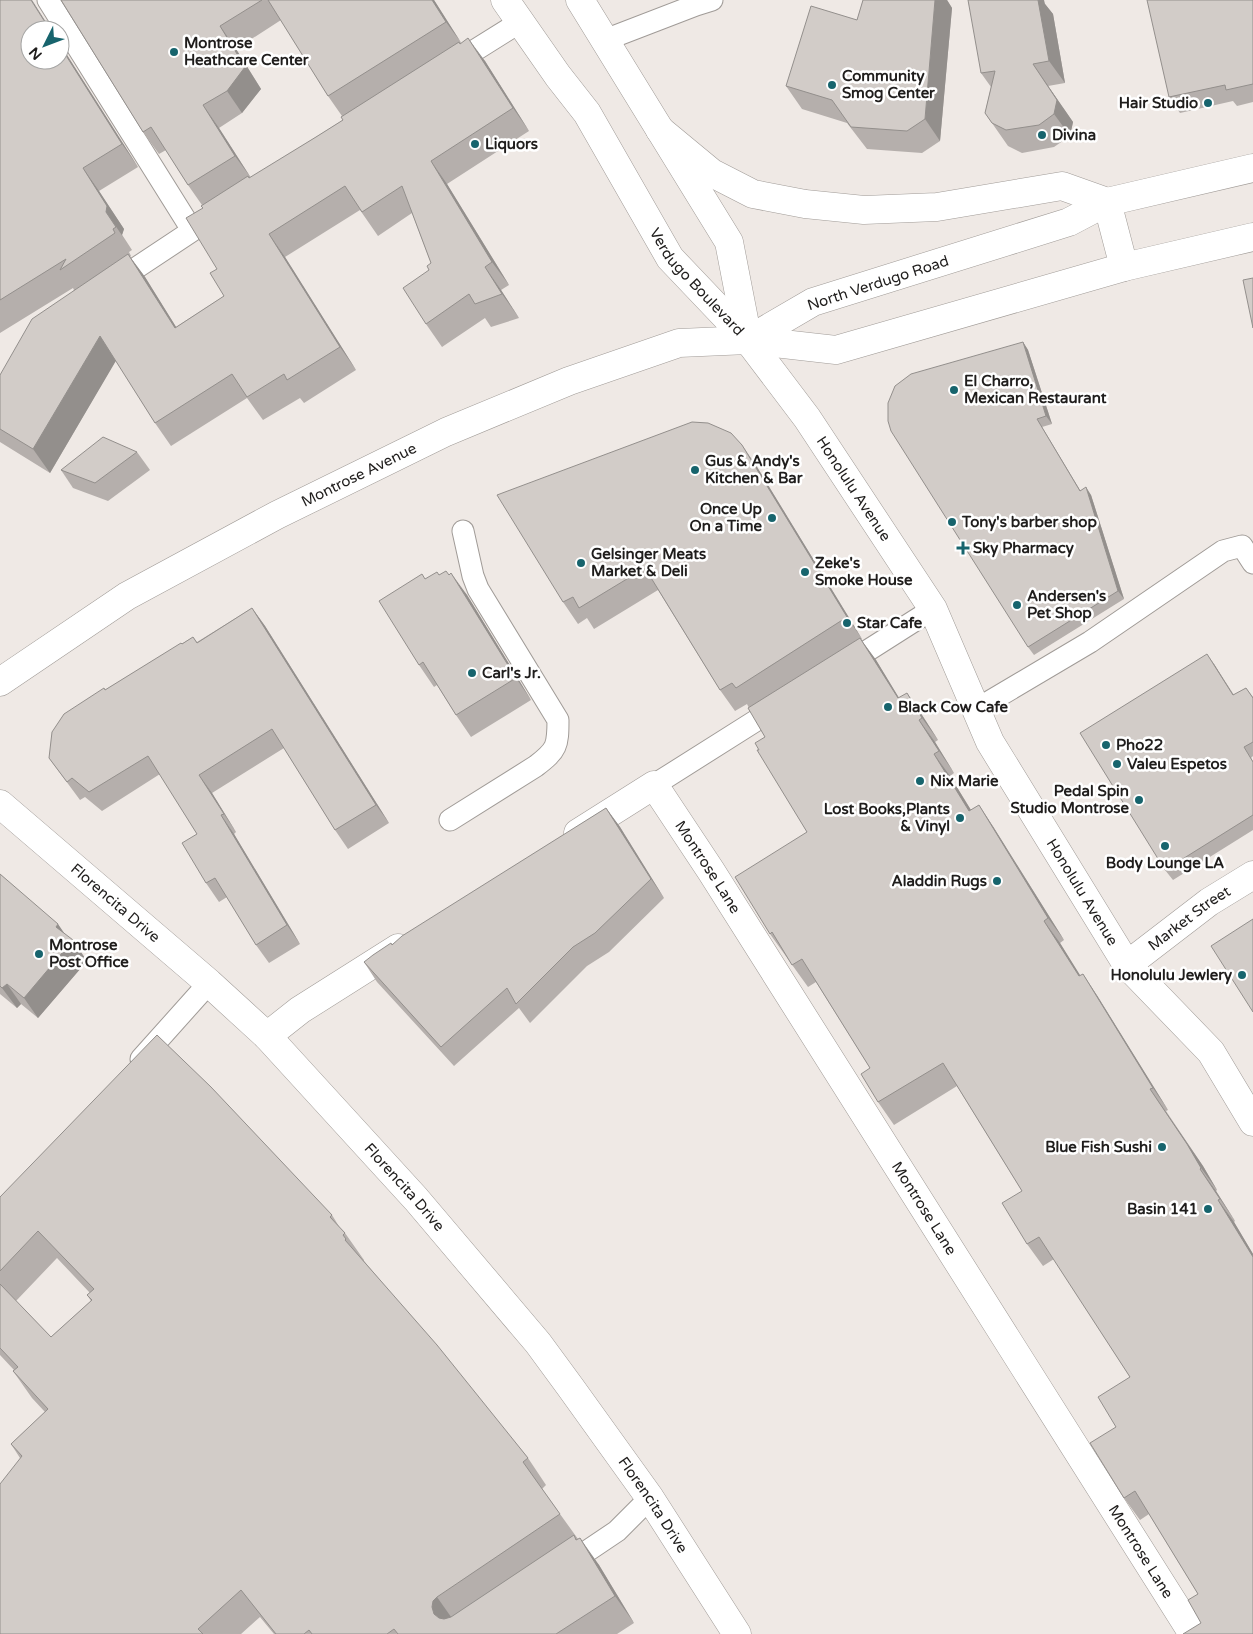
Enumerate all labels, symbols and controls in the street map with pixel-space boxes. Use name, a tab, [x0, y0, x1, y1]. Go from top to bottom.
north arrow	[20, 20, 70, 70]
place label: Montrose Heathcare Center	[184, 34, 309, 69]
text: N	[26, 43, 46, 63]
marker: Montrose Heathcare Center	[168, 46, 180, 58]
place label: Community Smog Center	[842, 67, 935, 103]
marker: Community Smog Center	[826, 79, 838, 91]
place label: Hair Studio	[1119, 94, 1198, 112]
marker: Hair Studio	[1202, 97, 1214, 109]
place label: Divina	[1052, 126, 1096, 144]
marker: Divina	[1036, 129, 1048, 141]
place label: Liquors	[485, 135, 538, 154]
marker: Liquors	[469, 138, 481, 150]
street label: Verdugo Boulevard	[646, 225, 748, 339]
street label: North Verdugo Road	[805, 252, 951, 314]
place label: El Charro, Mexican Restaurant	[964, 372, 1107, 407]
marker: El Charro, Mexican Restaurant	[948, 384, 960, 396]
street label: Honolulu Avenue	[813, 433, 895, 545]
street label: Montrose Avenue	[298, 439, 419, 511]
place label: Gus & Andy's Kitchen & Bar	[705, 452, 803, 487]
marker: Gus & Andy's Kitchen & Bar	[689, 464, 701, 476]
place label: Once Up On a Time	[690, 500, 763, 535]
marker: Once Up On a Time	[766, 512, 778, 524]
place label: Tony's barber shop	[961, 513, 1097, 532]
marker: Tony's barber shop	[946, 516, 958, 528]
place label: Sky Pharmacy	[973, 539, 1074, 558]
marker: Sky Pharmacy	[957, 542, 969, 554]
place label: Gelsinger Meats Market & Deli	[591, 545, 706, 580]
place label: Zeke's Smoke House	[815, 554, 913, 589]
marker: Gelsinger Meats Market & Deli	[575, 557, 587, 569]
marker: Zeke's Smoke House	[799, 566, 811, 578]
place label: Andersen's Pet Shop	[1027, 587, 1106, 623]
marker: Andersen's Pet Shop	[1011, 599, 1023, 611]
place label: Star Cafe	[857, 614, 923, 632]
marker: Star Cafe	[841, 617, 853, 629]
place label: Carl's Jr.	[482, 664, 541, 682]
marker: Carl's Jr.	[466, 667, 478, 679]
place label: Black Cow Cafe	[898, 698, 1008, 716]
marker: Black Cow Cafe	[882, 701, 894, 713]
place label: Pho22	[1116, 736, 1163, 754]
marker: Pho22	[1100, 739, 1112, 751]
place label: Valeu Espetos	[1127, 755, 1227, 774]
marker: Valeu Espetos	[1111, 758, 1123, 770]
place label: Nix Marie	[930, 772, 999, 790]
marker: Nix Marie	[914, 775, 926, 787]
place label: Pedal Spin Studio Montrose	[1011, 782, 1129, 817]
marker: Pedal Spin Studio Montrose	[1133, 794, 1145, 806]
place label: Lost Books,Plants & Vinyl	[824, 800, 950, 836]
marker: Lost Books,Plants & Vinyl	[954, 812, 966, 824]
street label: Montrose Lane	[671, 817, 745, 917]
street label: Honolulu Avenue	[1043, 836, 1122, 949]
marker: Body Lounge LA	[1159, 840, 1171, 852]
place label: Body Lounge LA	[1106, 854, 1224, 873]
street label: Florencita Drive	[67, 860, 164, 946]
place label: Aladdin Rugs	[892, 872, 987, 891]
marker: Aladdin Rugs	[991, 875, 1003, 887]
street label: Market Street	[1145, 882, 1234, 954]
place label: Montrose Post Office	[49, 936, 129, 971]
marker: Montrose Post Office	[33, 948, 45, 960]
place label: Honolulu Jewlery	[1111, 966, 1232, 985]
marker: Honolulu Jewlery	[1236, 969, 1248, 981]
place label: Blue Fish Sushi	[1045, 1138, 1152, 1156]
street label: Florencita Drive	[360, 1139, 448, 1235]
marker: Blue Fish Sushi	[1156, 1141, 1168, 1153]
street label: Montrose Lane	[888, 1158, 960, 1258]
place label: Basin 141	[1127, 1200, 1198, 1218]
marker: Basin 141	[1202, 1203, 1214, 1215]
street label: Florencita Drive	[614, 1453, 692, 1556]
street label: Montrose Lane	[1105, 1501, 1177, 1602]

